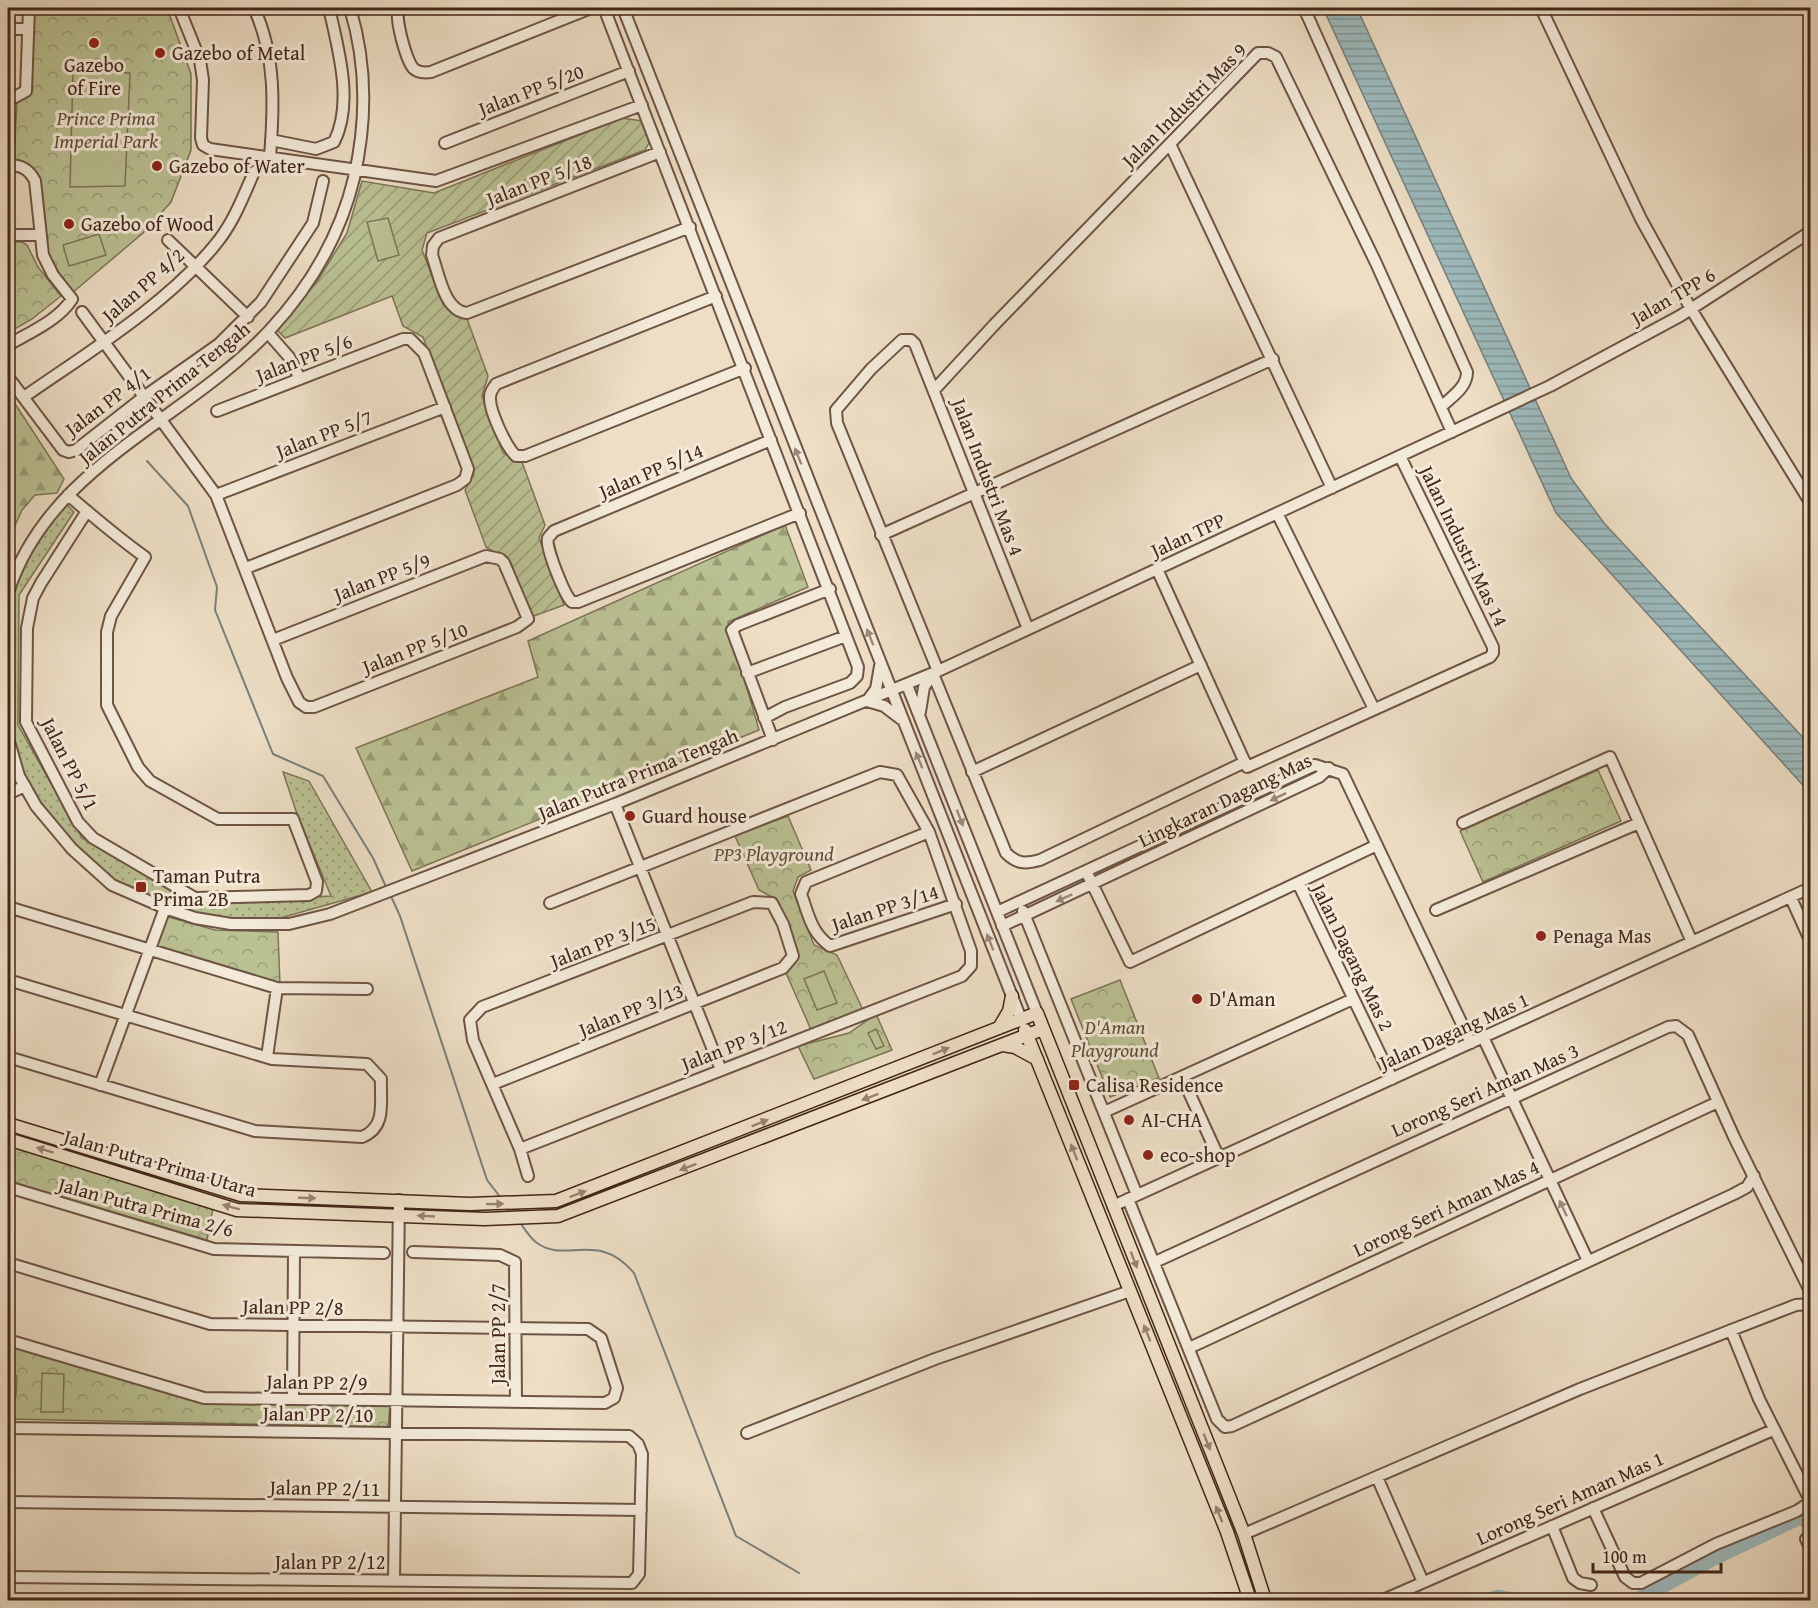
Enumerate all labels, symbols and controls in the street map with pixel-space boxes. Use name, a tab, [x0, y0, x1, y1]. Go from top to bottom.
marker: Gazebo of Fire	[87, 36, 101, 50]
street label: Jalan Industri Mas 9	[1112, 36, 1253, 176]
place label: Gazebo of Metal	[172, 38, 306, 67]
marker: Gazebo of Metal	[153, 46, 167, 60]
place label: Gazebo of Fire	[64, 50, 124, 102]
street label: Jalan PP 5/20	[471, 56, 588, 124]
park label: Prince Prima Imperial Park	[54, 103, 159, 155]
street label: Jalan PP 5/18	[479, 146, 596, 214]
place label: Gazebo of Water	[169, 151, 305, 180]
marker: Gazebo of Water	[150, 159, 164, 173]
place label: Gazebo of Wood	[81, 209, 214, 238]
marker: Gazebo of Wood	[62, 217, 76, 231]
street label: Jalan PP 4/2	[93, 241, 190, 331]
street label: Jalan TPP 6	[1623, 260, 1720, 333]
street label: Jalan Putra Prima Tengah	[69, 314, 256, 473]
street label: Jalan PP 5/6	[249, 326, 356, 390]
street label: Jalan PP 4/1	[56, 359, 157, 444]
street label: Jalan Industri Mas 4	[944, 391, 1032, 560]
street label: Jalan PP 5/7	[269, 402, 376, 466]
street label: Jalan PP 5/14	[591, 436, 707, 507]
one-way arrow	[793, 447, 803, 465]
street label: Jalan Industri Mas 14	[1412, 458, 1516, 631]
street label: Jalan TPP	[1143, 505, 1230, 566]
street label: Jalan PP 5/9	[327, 545, 434, 609]
street label: Jalan PP 5/10	[355, 614, 472, 682]
one-way arrow	[865, 628, 874, 646]
street label: Jalan PP 5/1	[33, 709, 106, 815]
street label: Jalan Putra Prima Tengah	[531, 720, 742, 828]
street label: Lingkaran Dagang Mas	[1133, 745, 1316, 854]
one-way arrow	[914, 751, 923, 769]
one-way arrow	[1269, 792, 1286, 801]
place label: Guard house	[642, 801, 747, 830]
marker: Guard house	[623, 809, 637, 823]
one-way arrow	[955, 809, 965, 827]
park label: PP3 Playground	[713, 839, 834, 868]
place label: Taman Putra Prima 2B	[153, 861, 261, 913]
street label: Jalan Dagang Mas 2	[1304, 875, 1402, 1035]
street label: Jalan PP 3/14	[825, 877, 942, 939]
marker: Taman Putra Prima 2B	[134, 880, 148, 894]
one-way arrow	[1055, 894, 1072, 903]
street label: Jalan PP 3/15	[543, 908, 660, 976]
place label: Penaga Mas	[1553, 921, 1651, 950]
marker: Penaga Mas	[1534, 929, 1548, 943]
one-way arrow	[985, 932, 995, 950]
street label: Jalan PP 3/13	[571, 975, 688, 1045]
place label: D'Aman	[1209, 984, 1275, 1013]
street label: Jalan Dagang Mas 1	[1372, 985, 1533, 1078]
marker: D'Aman	[1190, 992, 1204, 1006]
street label: Jalan PP 3/12	[674, 1011, 791, 1079]
park label: D'Aman Playground	[1070, 1012, 1159, 1064]
street label: Lorong Seri Aman Mas 3	[1386, 1035, 1583, 1144]
one-way arrow	[932, 1046, 950, 1055]
place label: Calisa Residence	[1086, 1070, 1223, 1099]
marker: Calisa Residence	[1067, 1078, 1081, 1092]
one-way arrow	[861, 1092, 879, 1102]
place label: AI-CHA	[1141, 1105, 1202, 1134]
marker: AI-CHA	[1122, 1113, 1136, 1127]
one-way arrow	[751, 1117, 769, 1127]
street label: Jalan Putra Prima Utara	[58, 1120, 260, 1204]
place label: eco-shop	[1160, 1140, 1236, 1169]
one-way arrow	[1069, 1143, 1078, 1161]
one-way arrow	[36, 1145, 54, 1154]
marker: eco-shop	[1141, 1148, 1155, 1162]
street label: Lorong Seri Aman Mas 4	[1348, 1152, 1544, 1263]
one-way arrow	[679, 1162, 697, 1172]
street label: Jalan Putra Prima 2/6	[52, 1168, 237, 1244]
one-way arrow	[569, 1189, 587, 1199]
one-way arrow	[298, 1193, 317, 1202]
one-way arrow	[486, 1199, 505, 1209]
one-way arrow	[1559, 1199, 1568, 1216]
one-way arrow	[222, 1202, 240, 1212]
one-way arrow	[416, 1212, 435, 1221]
one-way arrow	[1130, 1252, 1140, 1270]
street label: Jalan PP 2/7	[483, 1283, 512, 1388]
street label: Jalan PP 2/8	[239, 1291, 344, 1322]
one-way arrow	[1142, 1324, 1151, 1342]
street label: Jalan PP 2/9	[263, 1366, 368, 1397]
street label: Jalan PP 2/10	[259, 1398, 374, 1429]
one-way arrow	[1202, 1433, 1212, 1451]
street label: Lorong Seri Aman Mas 1	[1471, 1443, 1668, 1552]
street label: Jalan PP 2/11	[266, 1472, 381, 1503]
one-way arrow	[1214, 1505, 1223, 1523]
scale bar	[1593, 1536, 1720, 1574]
text: 100 m	[1602, 1543, 1647, 1570]
street label: Jalan PP 2/12	[272, 1547, 385, 1576]

